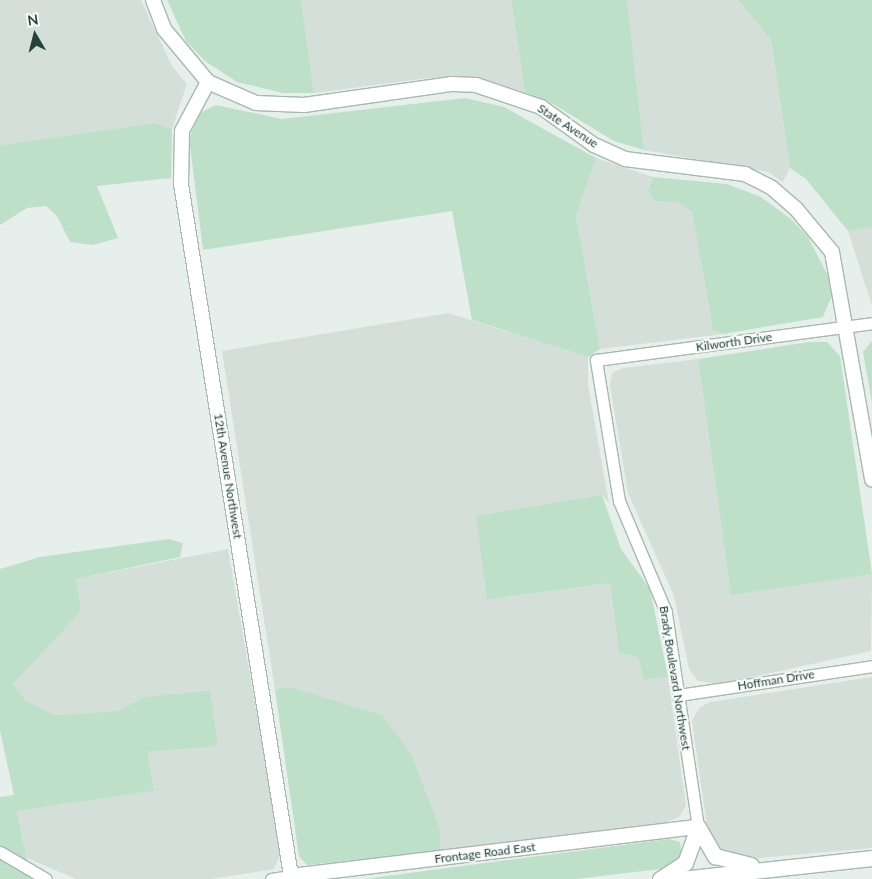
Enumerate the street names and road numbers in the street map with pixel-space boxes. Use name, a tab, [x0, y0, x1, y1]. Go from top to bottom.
street label: State Avenue	[535, 101, 601, 151]
street label: Kilworth Drive	[695, 330, 773, 354]
street label: 12th Avenue Northwest	[211, 412, 245, 540]
street label: Brady Boulevard Northwest	[656, 605, 694, 751]
street label: Hoffman Drive	[736, 667, 816, 693]
street label: Frontage Road East	[434, 840, 536, 866]

